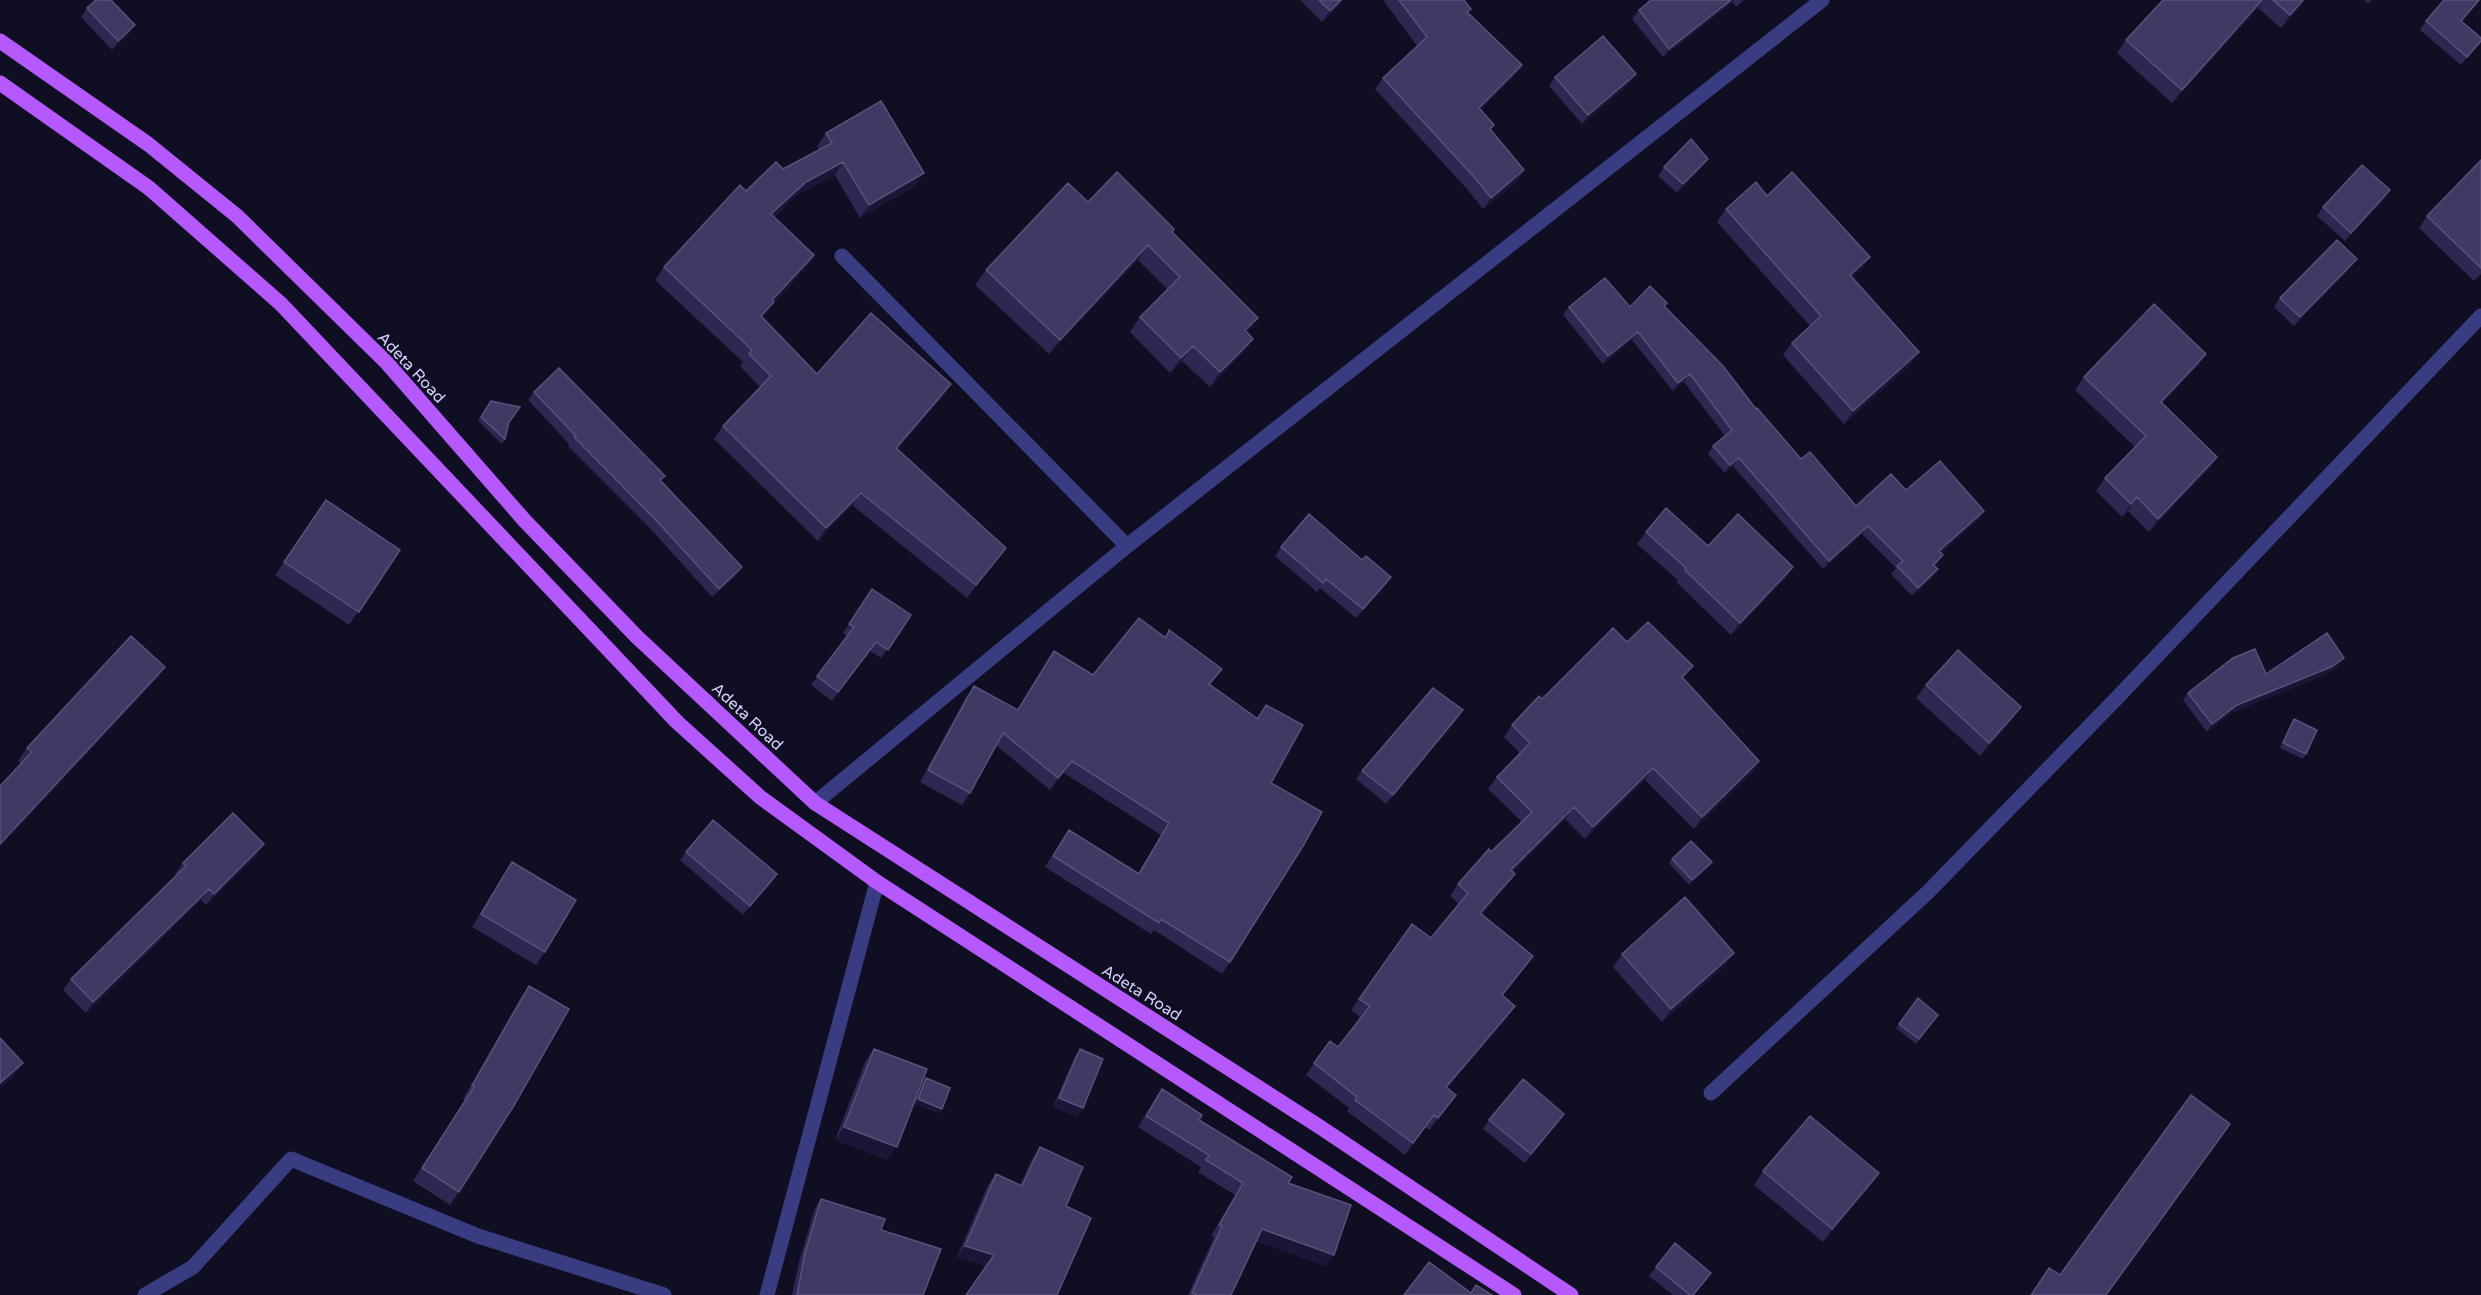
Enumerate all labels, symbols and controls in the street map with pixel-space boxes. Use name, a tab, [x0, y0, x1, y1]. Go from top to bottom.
street label: Adeta Road	[373, 328, 449, 408]
street label: Adeta Road	[707, 679, 787, 755]
street label: Adeta Road	[1098, 960, 1185, 1025]

